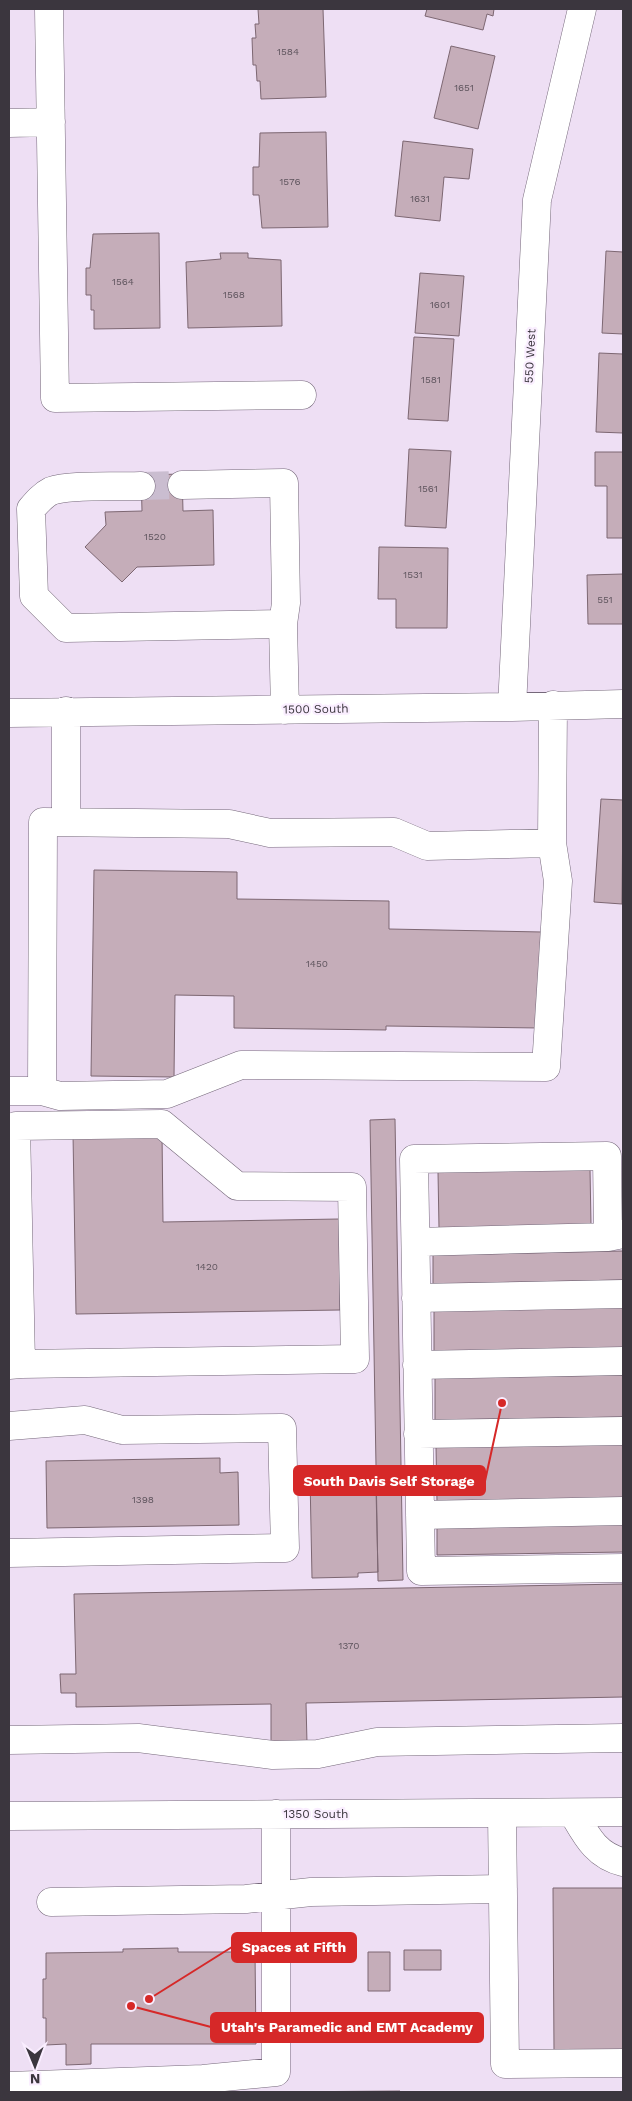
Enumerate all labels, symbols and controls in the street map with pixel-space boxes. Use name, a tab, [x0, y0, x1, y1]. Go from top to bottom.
house number: 1584	[277, 46, 299, 57]
house number: 1651	[454, 82, 474, 93]
house number: 1576	[279, 176, 301, 187]
house number: 1631	[410, 193, 430, 204]
house number: 1564	[112, 276, 134, 287]
house number: 1568	[223, 289, 245, 300]
house number: 1601	[430, 299, 450, 310]
street label: 550 West	[522, 328, 538, 384]
house number: 1581	[421, 374, 441, 385]
house number: 1561	[418, 483, 438, 494]
house number: 1520	[144, 531, 166, 542]
house number: 1531	[403, 569, 423, 580]
house number: 551	[597, 594, 613, 605]
street label: 1500 South	[283, 701, 349, 717]
house number: 1450	[306, 958, 328, 969]
house number: 1420	[196, 1261, 218, 1272]
callout: South Davis Self Storage	[294, 1466, 485, 1495]
text: South Davis Self Storage	[303, 1473, 475, 1489]
house number: 1398	[132, 1494, 154, 1505]
house number: 1370	[339, 1640, 359, 1651]
street label: 1350 South	[284, 1807, 348, 1821]
callout: Spaces at Fifth	[232, 1933, 356, 1962]
text: Spaces at Fifth	[242, 1939, 346, 1955]
callout: Utah's Paramedic and EMT Academy	[211, 2013, 483, 2042]
text: Utah's Paramedic and EMT Academy	[221, 2019, 473, 2035]
north arrow	[10, 2041, 60, 2091]
text: N	[30, 2071, 41, 2087]

